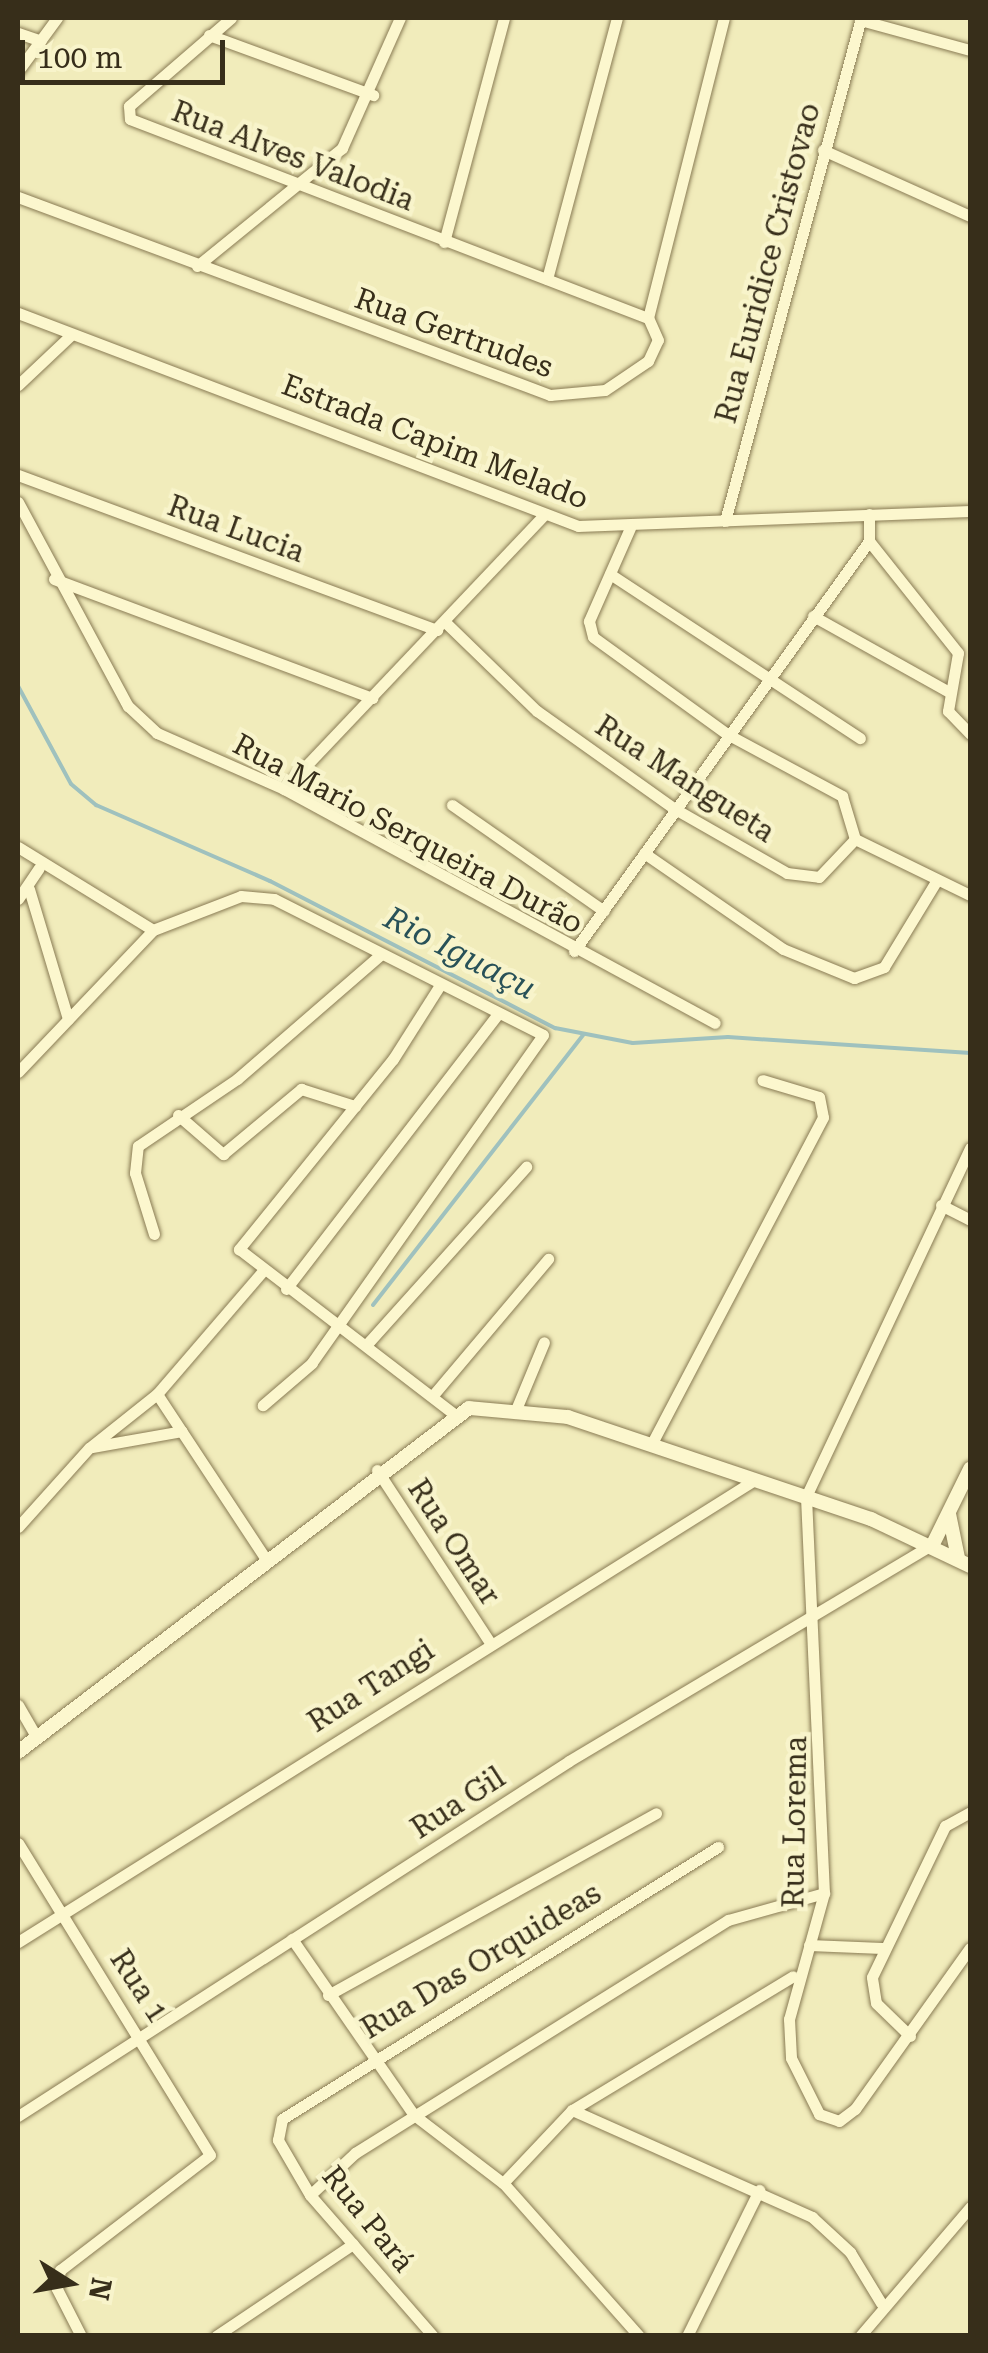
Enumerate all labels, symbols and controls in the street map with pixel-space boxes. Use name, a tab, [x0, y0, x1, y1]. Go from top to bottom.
scale bar	[25, 20, 230, 82]
text: 100 m	[37, 40, 122, 75]
street label: Rua Alves Valodia	[167, 93, 419, 219]
street label: Rua Euridice Cristovao	[708, 99, 828, 427]
street label: Rua Gertrudes	[350, 280, 558, 386]
street label: Estrada Capim Melado	[277, 367, 593, 517]
street label: Rua Lucia	[163, 488, 309, 570]
street label: Rua Mangueta	[589, 708, 781, 850]
street label: Rua Mario Serqueira Durão	[227, 726, 589, 942]
water label: Rio Iguaçu	[378, 898, 542, 1008]
street label: Rua Omar	[400, 1472, 508, 1612]
street label: Rua Tangi	[301, 1632, 441, 1740]
street label: Rua Lorema	[776, 1736, 814, 1908]
street label: Rua Gil	[404, 1759, 512, 1847]
street label: Rua Das Orquideas	[355, 1875, 607, 2047]
street label: Rua 1	[102, 1943, 176, 2029]
street label: Rua Pará	[314, 2159, 422, 2279]
north arrow	[20, 2233, 120, 2333]
text: N	[82, 2275, 118, 2303]

